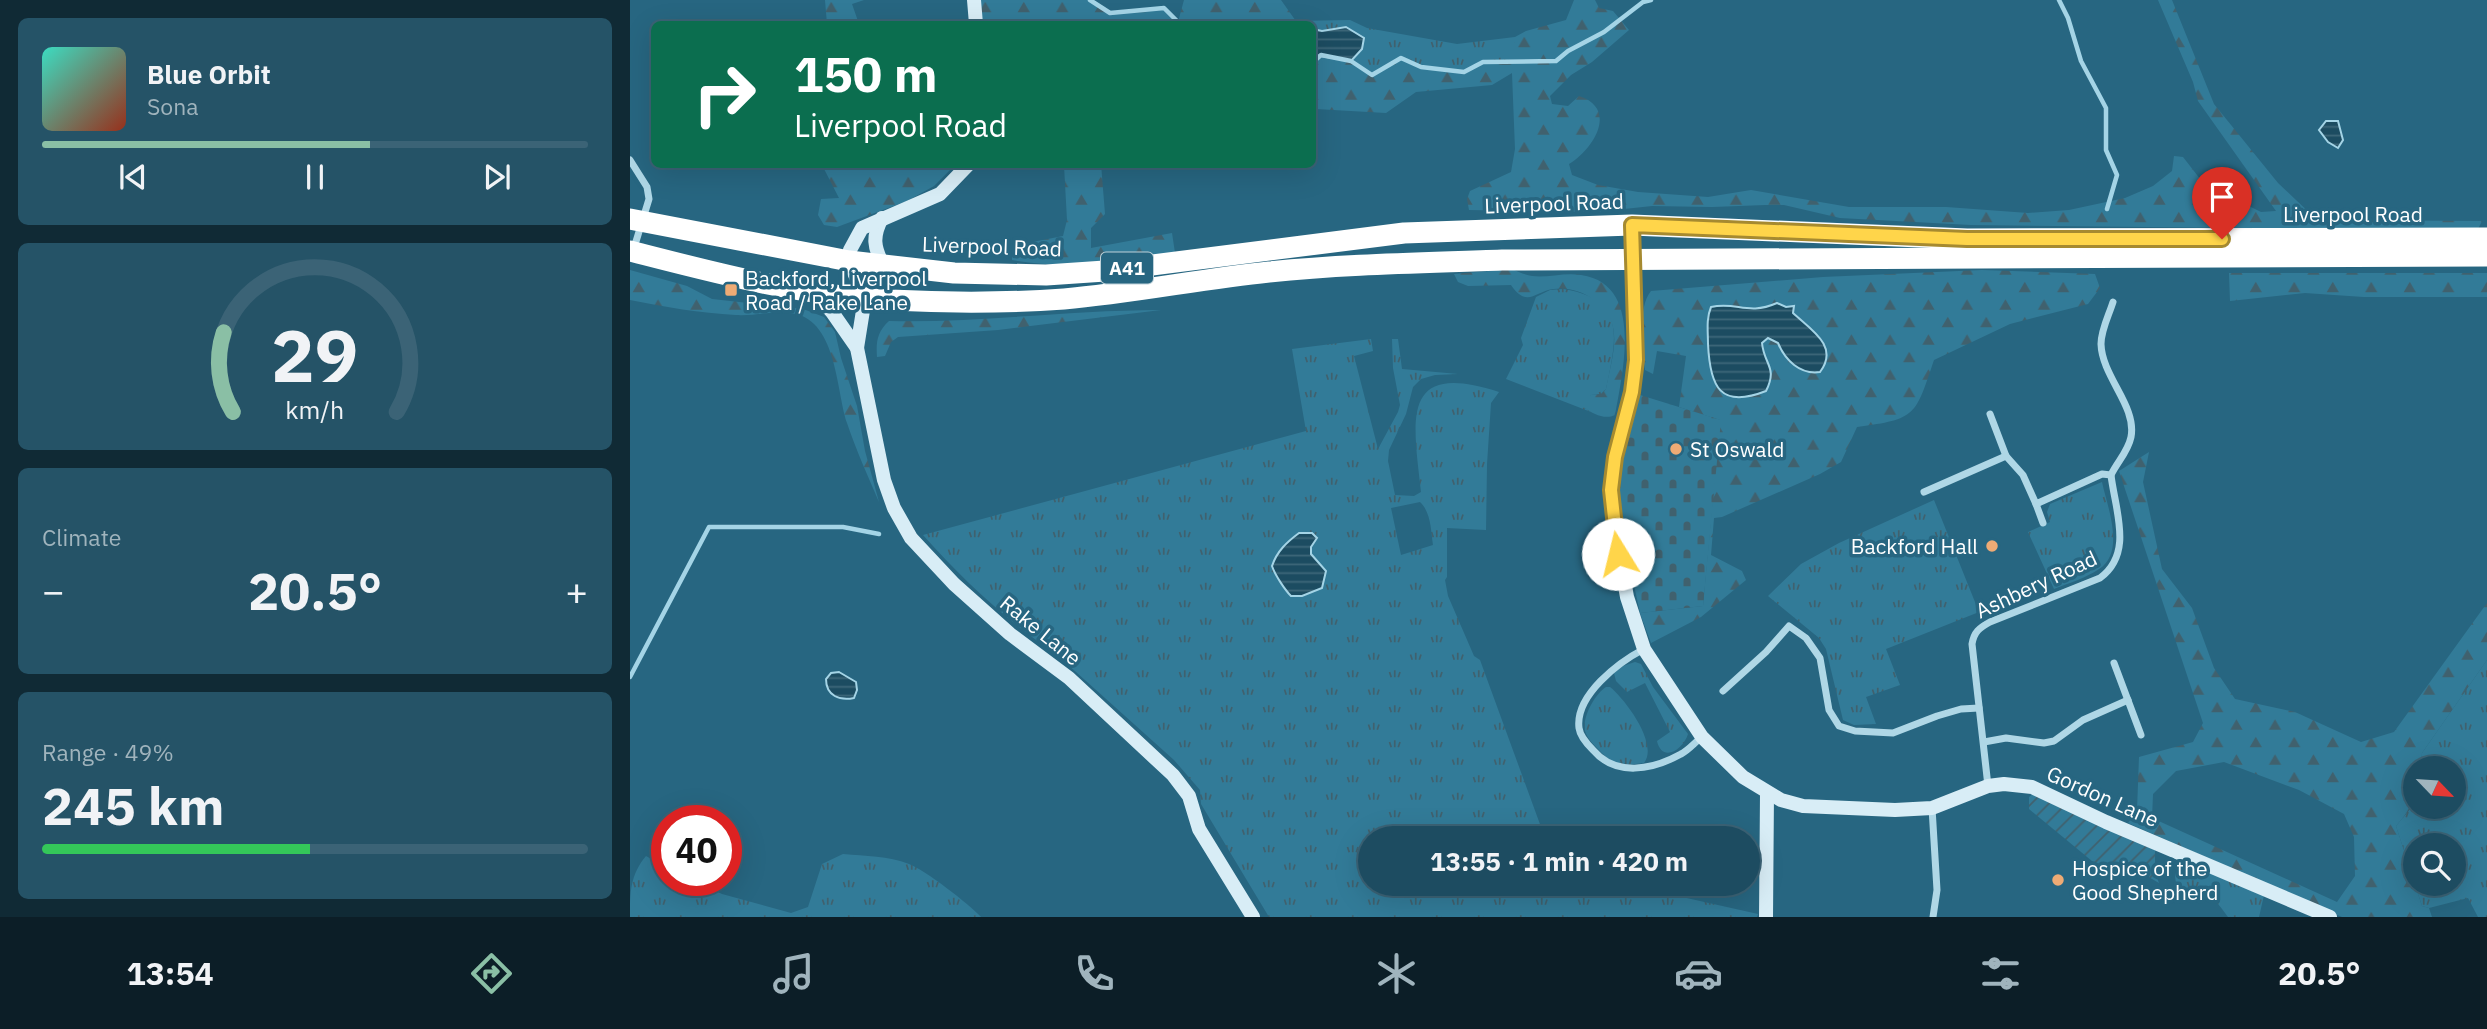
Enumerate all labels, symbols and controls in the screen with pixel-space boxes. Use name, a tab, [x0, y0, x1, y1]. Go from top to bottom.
text: 150 m	[794, 42, 938, 105]
icon: right	[679, 49, 770, 140]
text: Blue Orbit	[147, 57, 271, 91]
text: Sona	[147, 91, 199, 121]
text: Liverpool Road	[794, 104, 1007, 146]
icon: previous	[114, 158, 152, 196]
icon: pause	[296, 158, 334, 196]
icon: next	[478, 158, 516, 196]
pin	[2192, 167, 2252, 239]
icon: arrive	[2203, 178, 2241, 216]
street label: Liverpool Road	[1484, 187, 1624, 219]
street label: Liverpool Road	[2283, 200, 2423, 228]
street label: Liverpool Road	[922, 230, 1062, 262]
road number: A41	[1101, 252, 1153, 284]
place label: Backford, Liverpool Road / Rake Lane	[745, 264, 927, 316]
marker: Backford, Liverpool Road / Rake Lane	[723, 282, 739, 298]
text: 29	[271, 308, 359, 403]
text: km/h	[286, 393, 344, 426]
place label: St Oswald	[1690, 435, 1784, 463]
marker: St Oswald	[1668, 441, 1684, 457]
position arrow	[1581, 517, 1655, 591]
text: Climate	[42, 522, 121, 552]
place label: Backford Hall	[1851, 532, 1978, 560]
marker: Backford Hall	[1984, 538, 2000, 554]
street label: Ashbery Road	[1971, 544, 2101, 624]
text: 20.5°	[248, 557, 382, 624]
text: −	[42, 566, 65, 615]
text: +	[565, 566, 588, 615]
street label: Rake Lane	[995, 589, 1087, 671]
text: Range · 49%	[42, 737, 174, 767]
north arrow	[2403, 756, 2466, 819]
map controls	[2403, 756, 2466, 896]
street label: Gordon Lane	[2043, 759, 2163, 833]
text: 245 km	[42, 772, 224, 839]
speed limit sign: 40	[651, 805, 742, 896]
button: search	[2403, 833, 2466, 896]
text: 13:55 · 1 min · 420 m	[1430, 844, 1688, 878]
place label: Hospice of the Good Shepherd	[2072, 854, 2218, 906]
marker: Hospice of the Good Shepherd	[2050, 872, 2066, 888]
icon: directions	[467, 949, 516, 998]
icon: music	[769, 949, 818, 998]
icon: phone	[1070, 949, 1119, 998]
icon: climate	[1372, 949, 1421, 998]
icon: car	[1674, 949, 1723, 998]
icon: filters	[1976, 949, 2025, 998]
text: 13:54	[126, 952, 214, 994]
text: 20.5°	[2278, 952, 2361, 994]

